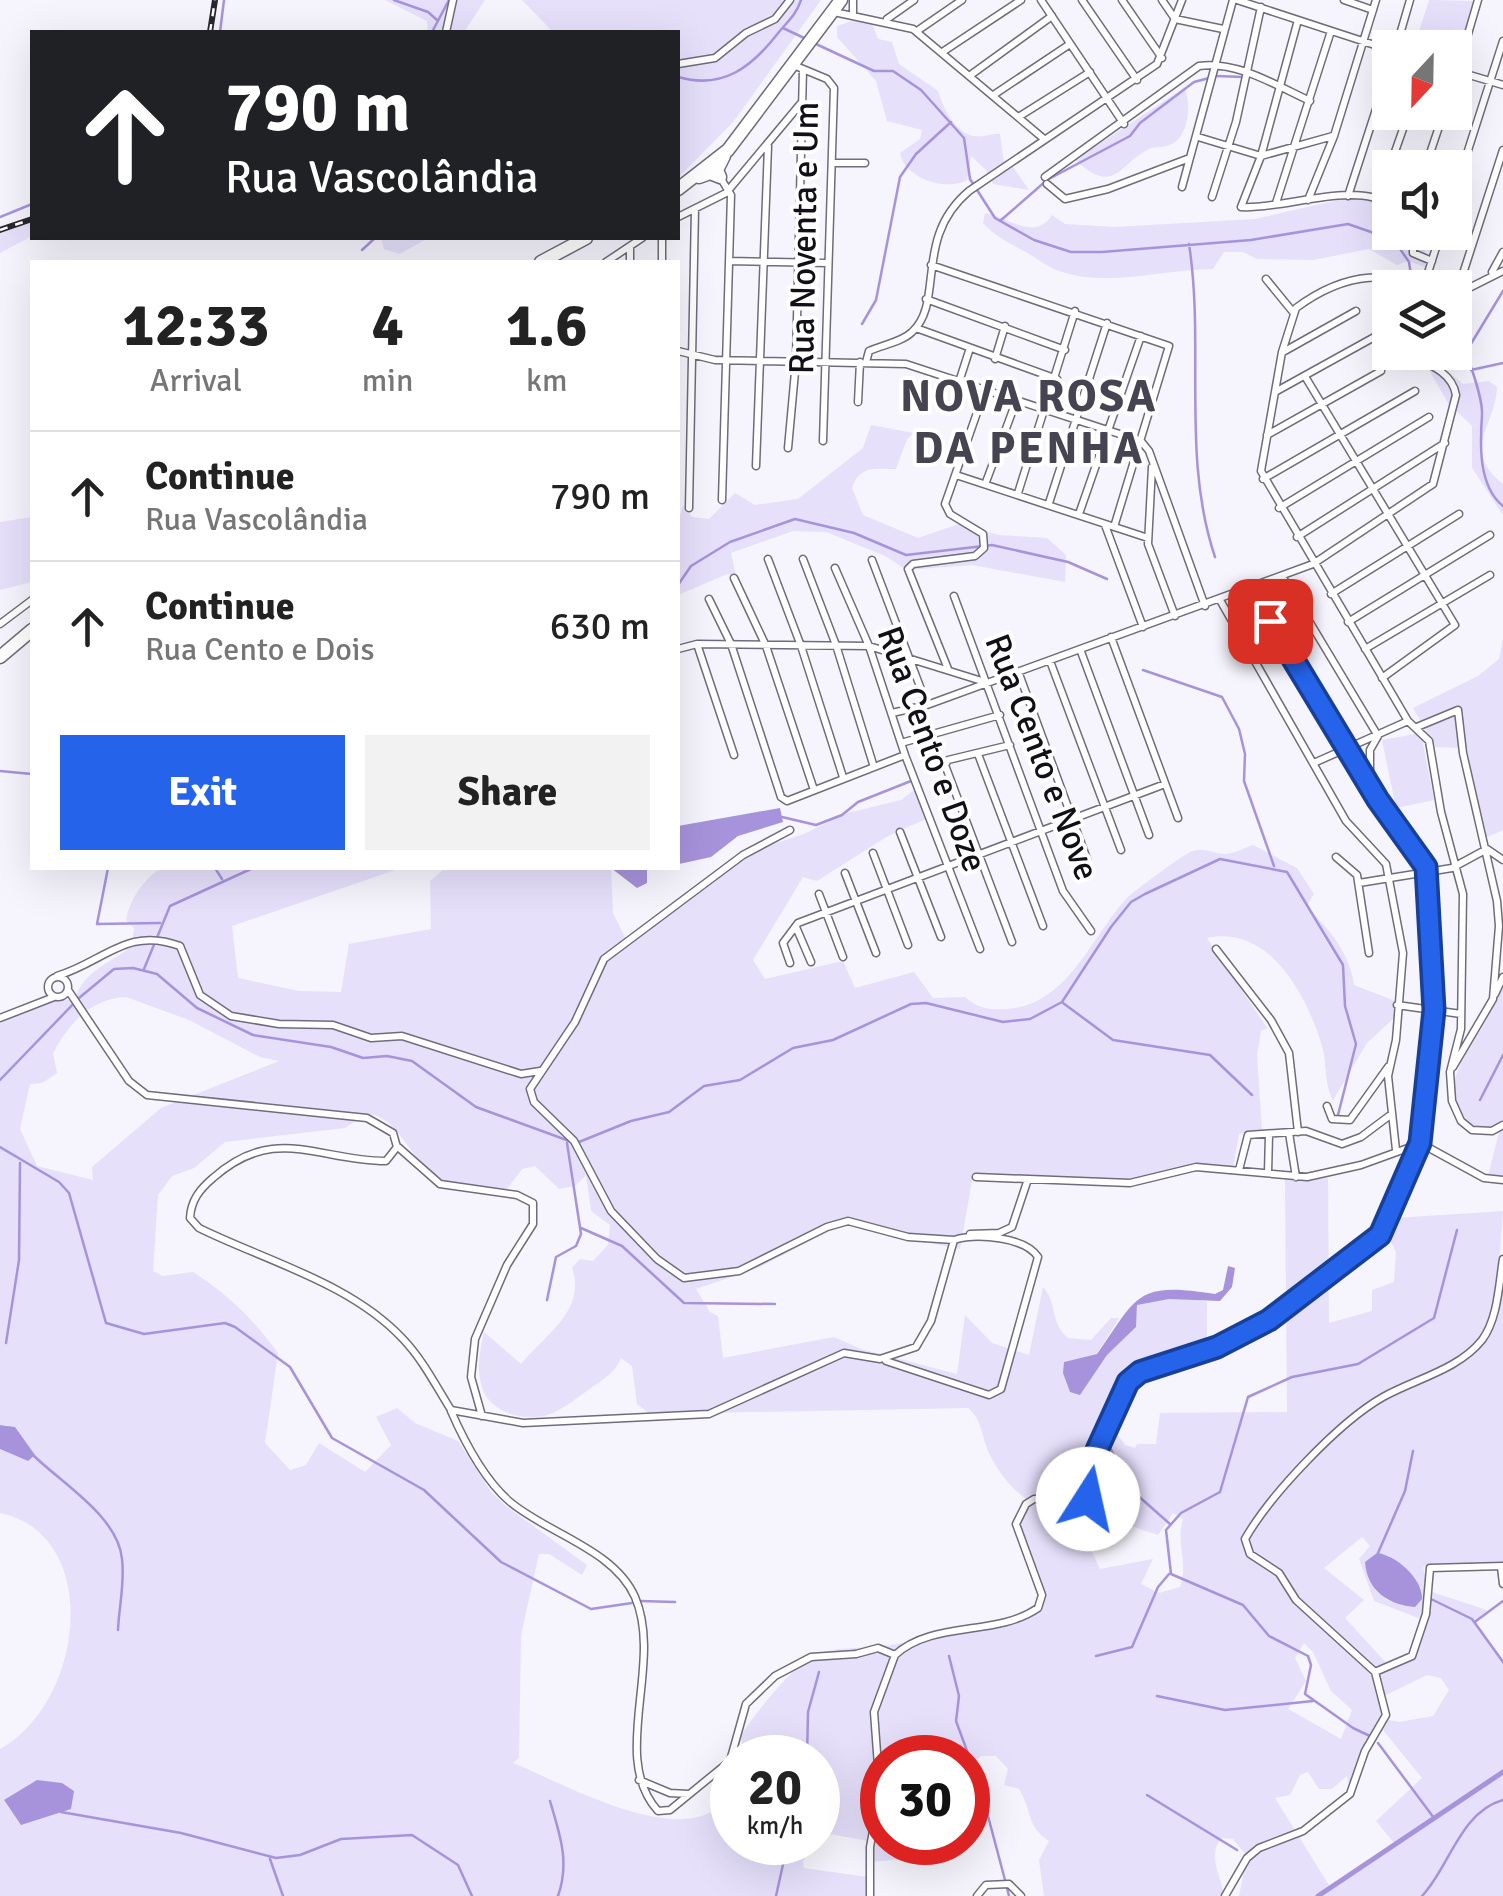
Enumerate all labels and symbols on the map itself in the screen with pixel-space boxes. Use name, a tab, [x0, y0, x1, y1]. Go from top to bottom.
north arrow	[1372, 30, 1472, 130]
street label: Rua Noventa e Um	[780, 101, 828, 375]
district label: NOVA ROSA DA PENHA	[900, 369, 1158, 476]
pin	[1228, 579, 1313, 664]
street label: Rua Cento e Doze	[868, 620, 996, 878]
street label: Rua Cento e Nove	[975, 628, 1109, 886]
position arrow	[1036, 1447, 1140, 1551]
speed limit sign: 30	[860, 1735, 990, 1865]

